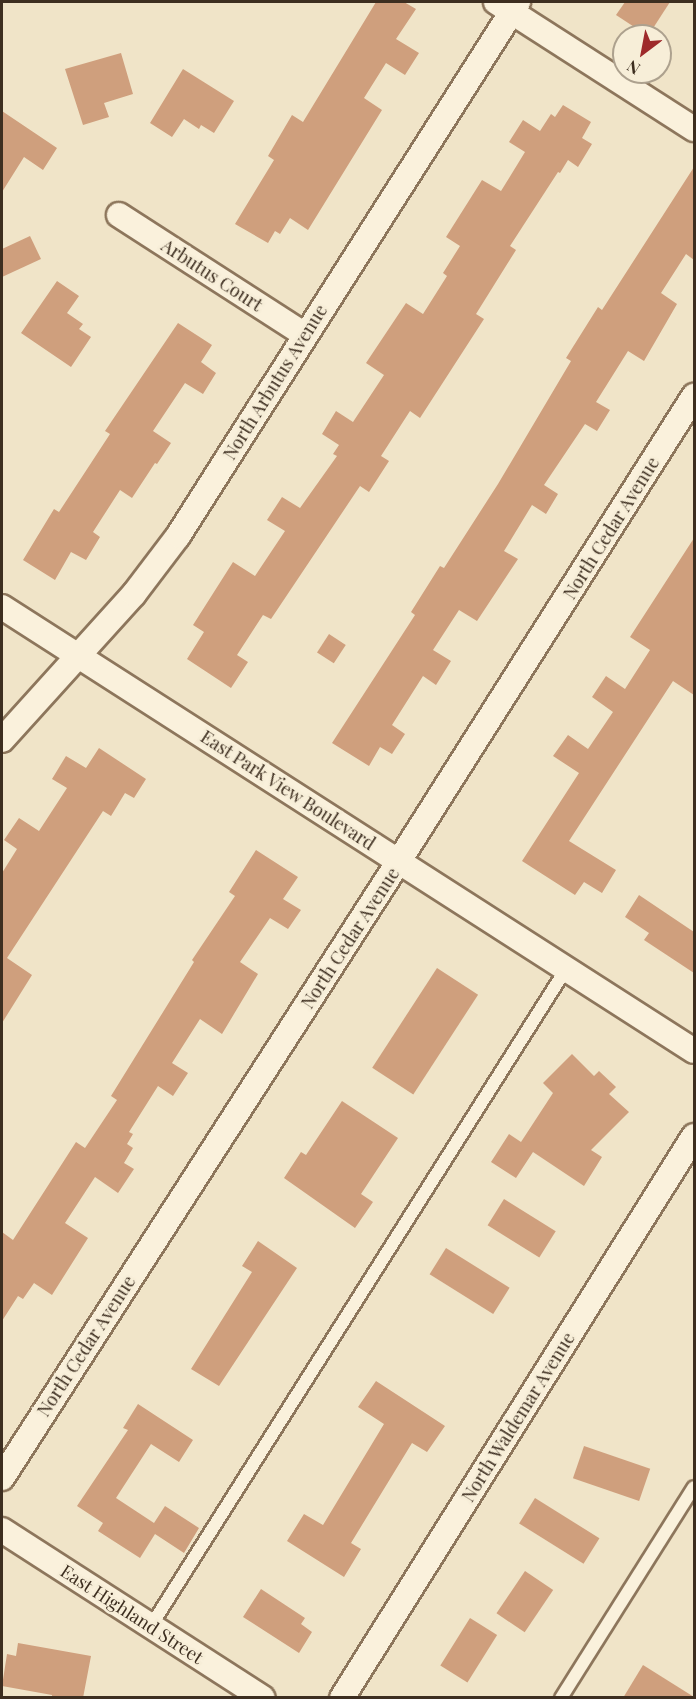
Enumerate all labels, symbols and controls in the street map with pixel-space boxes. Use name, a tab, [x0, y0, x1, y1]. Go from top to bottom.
north arrow	[612, 24, 672, 84]
text: N	[623, 56, 644, 80]
street label: Arbutus Court	[157, 234, 267, 316]
street label: North Arbutus Avenue	[218, 300, 332, 464]
street label: North Cedar Avenue	[558, 453, 664, 603]
street label: East Park View Boulevard	[196, 725, 380, 855]
street label: North Cedar Avenue	[296, 863, 404, 1013]
street label: North Cedar Avenue	[32, 1271, 140, 1421]
street label: North Waldemar Avenue	[457, 1328, 579, 1506]
street label: East Highland Street	[57, 1560, 207, 1668]

